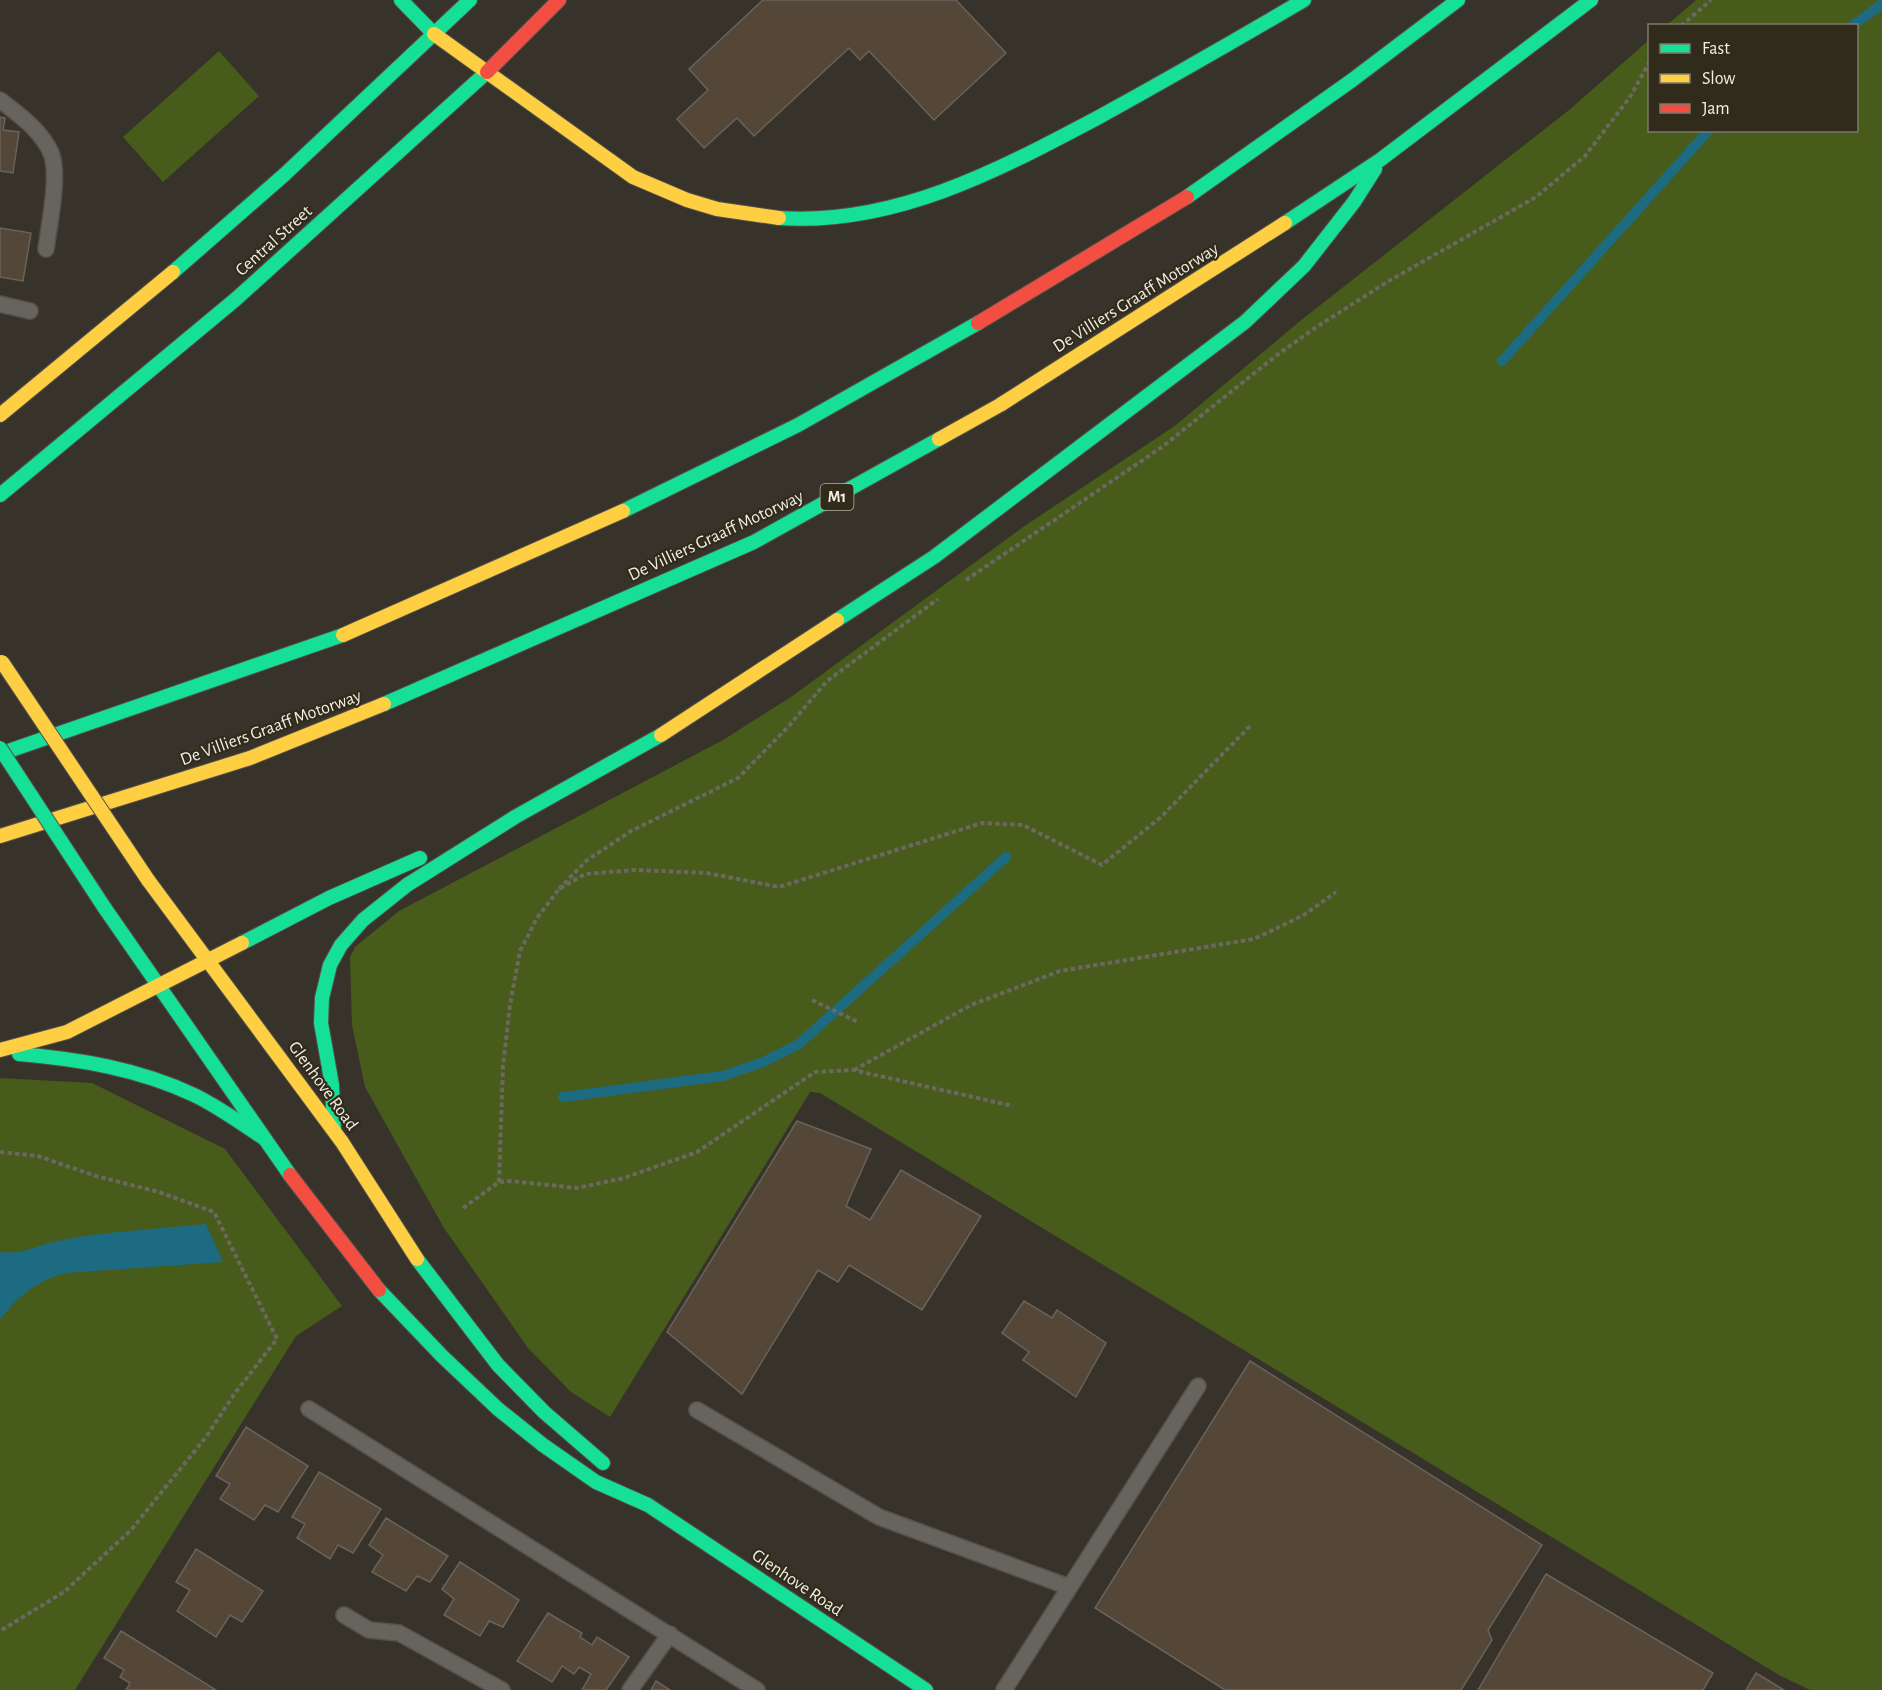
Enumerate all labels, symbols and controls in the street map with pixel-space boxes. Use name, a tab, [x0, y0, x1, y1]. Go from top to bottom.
legend	[1648, 24, 1858, 132]
text: Fast	[1702, 40, 1730, 58]
text: Slow	[1702, 70, 1735, 88]
text: Jam	[1702, 100, 1730, 118]
street label: Central Street	[232, 202, 316, 280]
street label: De Villiers Graaff Motorway	[1050, 240, 1222, 356]
road number: M1	[820, 484, 854, 510]
street label: De Villiers Graaff Motorway	[626, 487, 807, 585]
street label: De Villiers Graaff Motorway	[178, 687, 364, 769]
street label: Glenhove Road	[285, 1038, 361, 1134]
street label: Glenhove Road	[748, 1546, 846, 1620]

